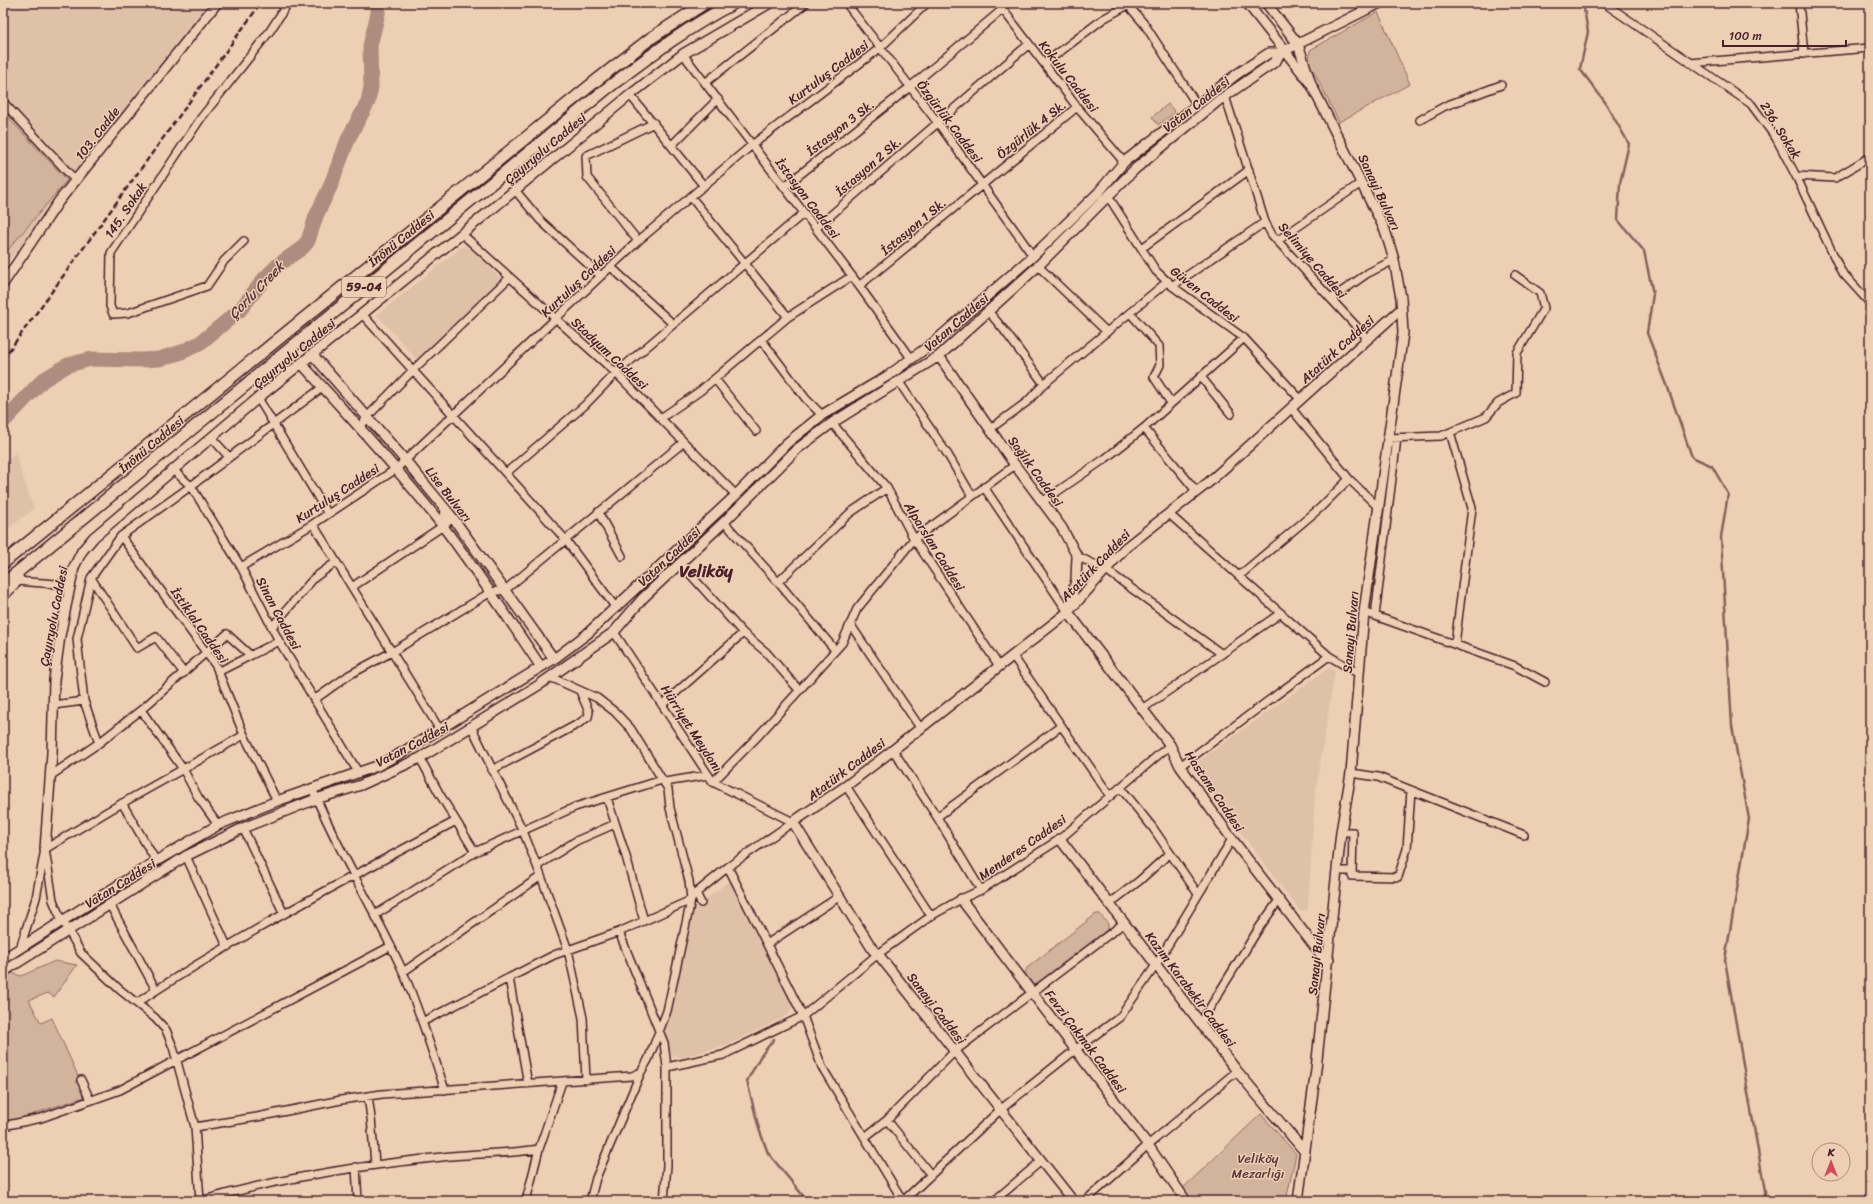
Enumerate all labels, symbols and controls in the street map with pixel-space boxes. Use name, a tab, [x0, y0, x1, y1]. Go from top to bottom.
scale bar	[1723, 22, 1846, 48]
text: 100 m	[1729, 25, 1762, 47]
street label: Kurtuluş Caddesi	[783, 34, 874, 111]
street label: Kokulu Caddesi	[1033, 35, 1105, 118]
street label: Vatan Caddesi	[1157, 70, 1235, 138]
street label: Özgürlük Caddesi	[911, 75, 989, 168]
street label: İstasyon 3 Sk.	[800, 93, 880, 162]
street label: Özgürlük 4 Sk.	[991, 94, 1072, 165]
street label: 236. Sokak	[1754, 97, 1807, 164]
street label: 103. Cadde	[69, 101, 126, 165]
street label: Çayıryolu Caddesi	[499, 107, 592, 190]
street label: İstasyon 2 Sk.	[829, 131, 907, 203]
street label: Sanayi Bulvarı	[1352, 150, 1408, 235]
street label: İstasyon Caddesi	[769, 152, 846, 244]
street label: 145. Sokak	[98, 177, 153, 243]
street label: İstasyon 1 Sk.	[874, 192, 951, 262]
street label: İnönü Caddesi	[362, 204, 440, 273]
street label: Selimiye Caddesi	[1272, 217, 1353, 304]
street label: Kurtuluş Caddesi	[535, 240, 622, 323]
water label: Çorlu Creek	[222, 254, 292, 325]
street label: Güven Caddesi	[1165, 260, 1245, 329]
road number: 59-04	[342, 277, 386, 297]
street label: Vatan Caddesi	[918, 287, 995, 357]
street label: Atatürk Caddesi	[1294, 309, 1380, 390]
street label: Stadyum Caddesi	[566, 311, 654, 396]
street label: Çayıryolu Caddesi	[248, 312, 341, 394]
street label: İnönü Caddesi	[112, 409, 190, 480]
street label: Sağlık Caddesi	[1002, 431, 1070, 512]
street label: Kurtuluş Caddesi	[290, 457, 384, 529]
street label: Lise Bulvarı	[419, 461, 478, 528]
street label: Alparslan Caddesi	[897, 496, 971, 596]
street label: Vatan Caddesi	[632, 520, 707, 592]
street label: Atatürk Caddesi	[1054, 523, 1136, 608]
district label: Veliköy	[679, 556, 734, 586]
street label: Çayıryolu Caddesi	[33, 564, 75, 668]
street label: Sinan Caddesi	[250, 572, 308, 654]
street label: İstiklal Caddesi	[164, 581, 235, 669]
street label: Sanayi Bulvarı	[1335, 590, 1366, 674]
street label: Hürriyet Meydanı	[655, 680, 729, 777]
street label: Vatan Caddesi	[371, 715, 454, 773]
street label: Atatürk Caddesi	[801, 732, 891, 807]
street label: Hastane Caddesi	[1179, 746, 1251, 837]
street label: Menderes Caddesi	[973, 808, 1072, 886]
street label: Vatan Caddesi	[80, 852, 161, 915]
street label: Sanayi Bulvarı	[1301, 912, 1332, 996]
street label: Kazım Karabekir Caddesi	[1139, 926, 1242, 1053]
street label: Sanayi Caddesi	[901, 967, 973, 1050]
street label: Fevzi Çakmak Caddesi	[1039, 984, 1133, 1099]
north arrow	[1811, 1142, 1851, 1182]
text: K	[1827, 1143, 1836, 1162]
park label: Veliköy Mezarlığı	[1232, 1147, 1285, 1185]

